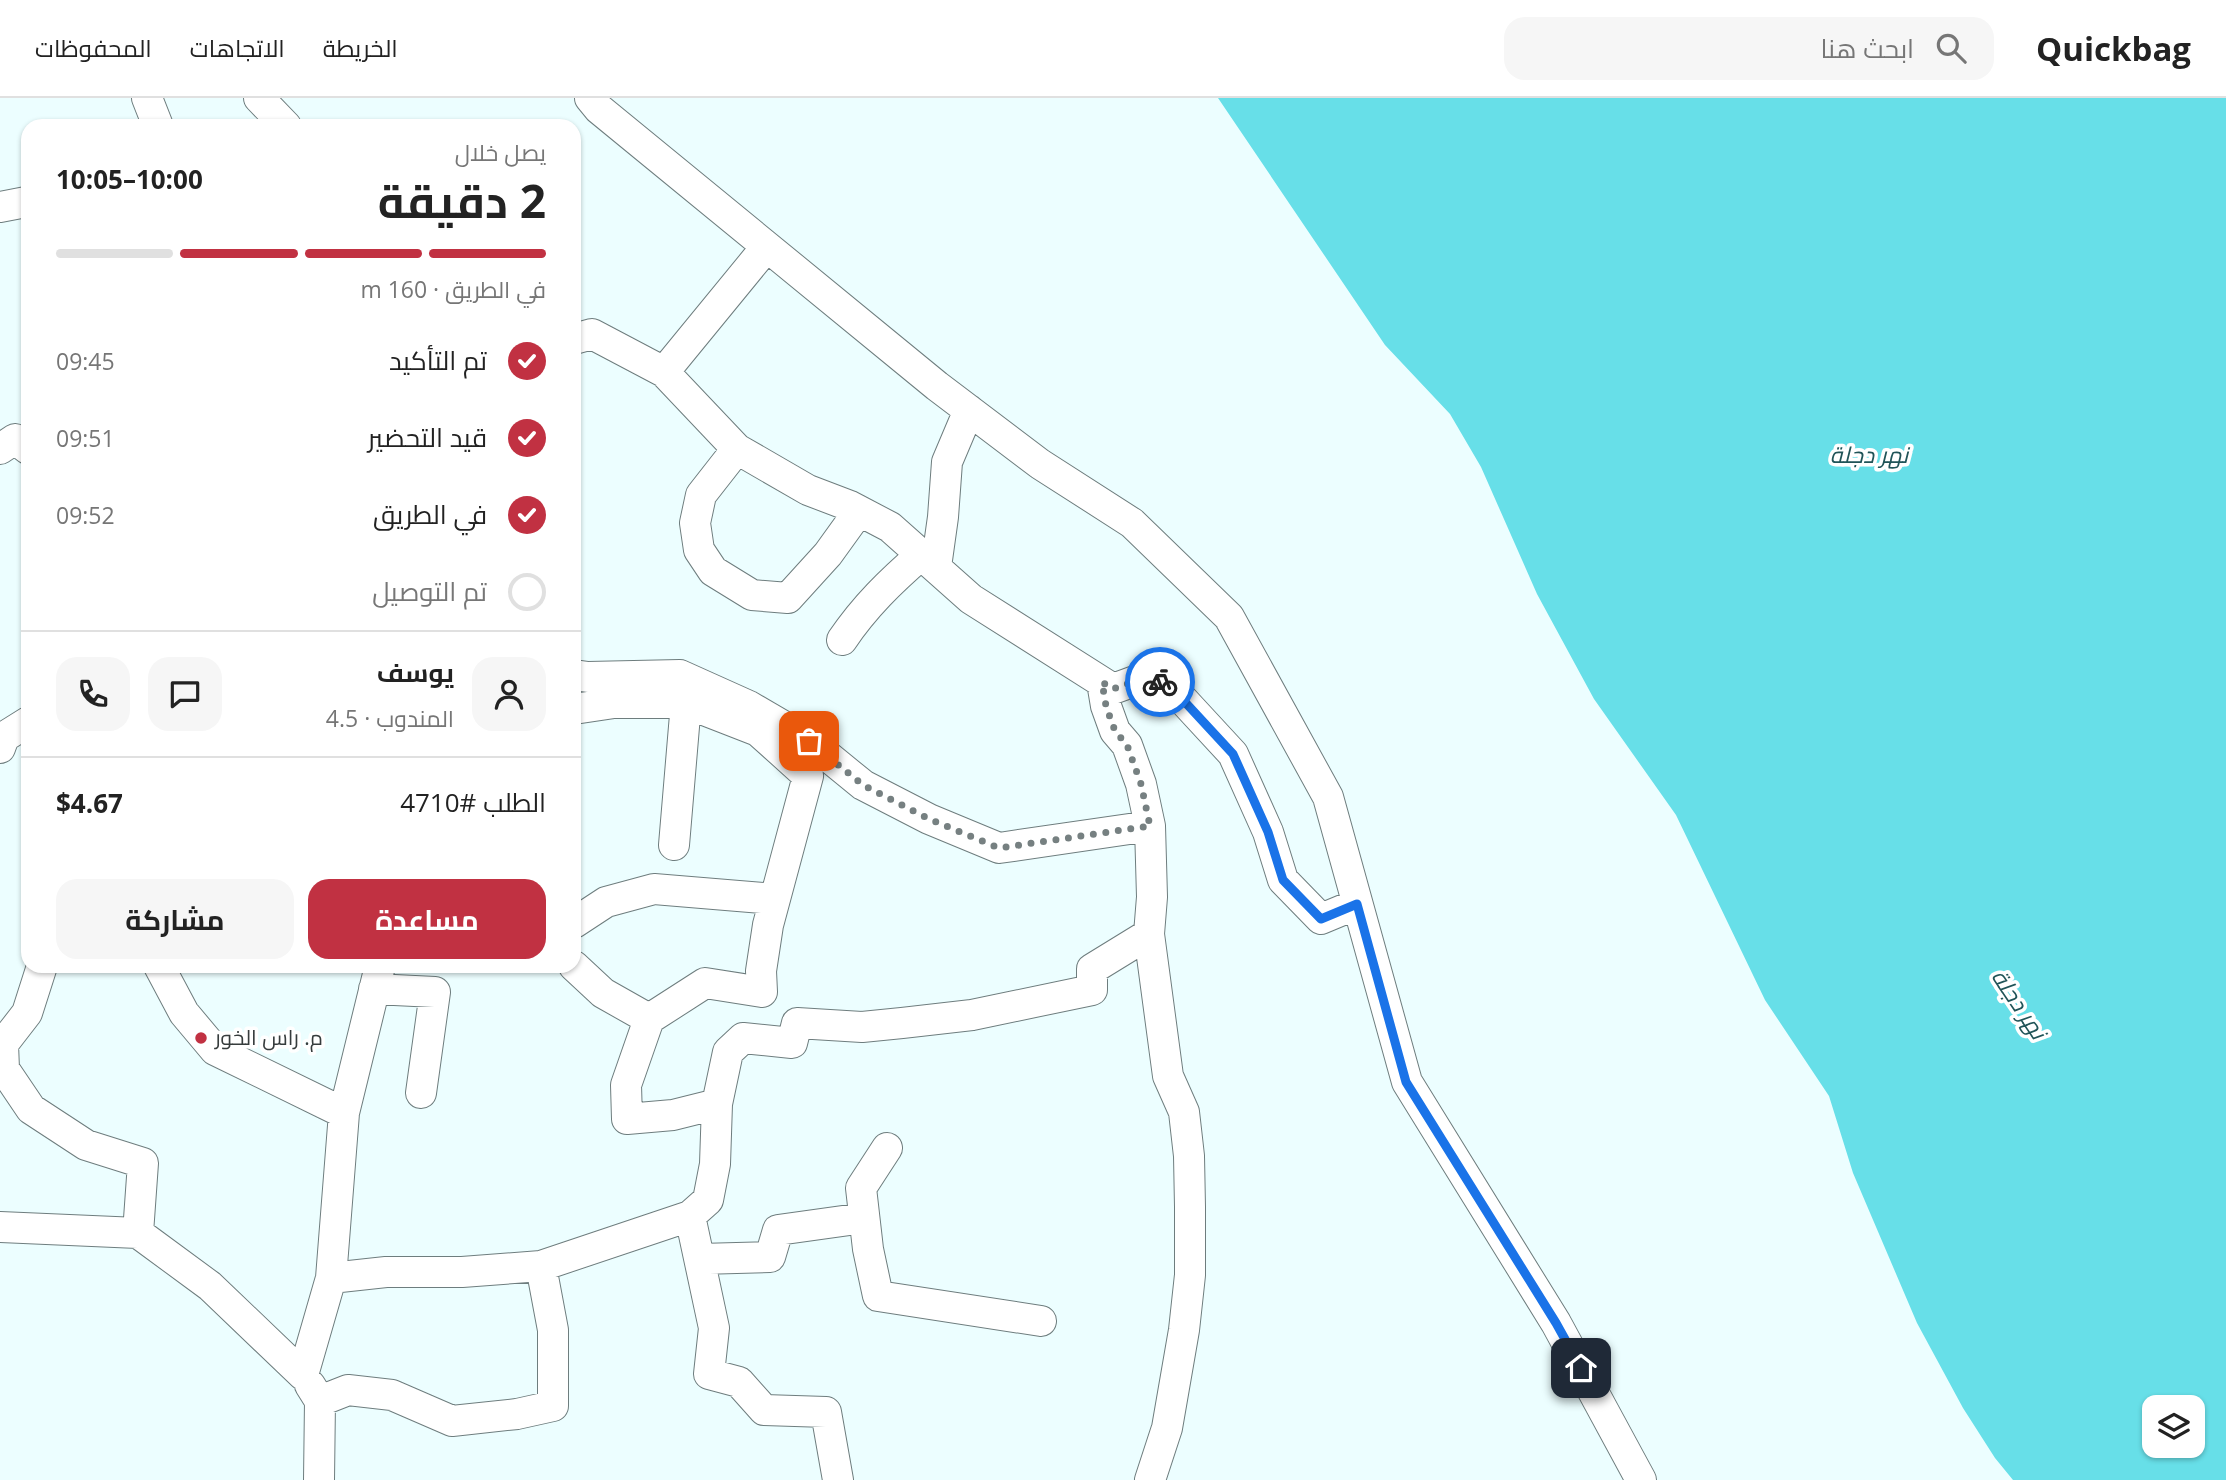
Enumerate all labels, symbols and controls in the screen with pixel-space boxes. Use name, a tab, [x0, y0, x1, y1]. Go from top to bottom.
search box	[1504, 17, 1994, 80]
text: Quickbag	[2036, 26, 2191, 71]
icon: search	[1932, 29, 1970, 67]
text: ابحث هنا	[1820, 30, 1914, 66]
text: المحفوظات	[35, 31, 152, 64]
text: الاتجاهات	[190, 31, 285, 64]
text: الخريطة	[323, 31, 398, 64]
text: يصل خلال	[455, 136, 546, 168]
text: 10:00–10:05	[56, 161, 203, 197]
text: 2 دقيقة	[378, 169, 546, 231]
text: في الطريق · 160 m	[360, 273, 546, 305]
text: تم التأكيد	[389, 342, 487, 378]
icon: check	[508, 342, 546, 380]
text: 09:45	[56, 345, 115, 377]
text: قيد التحضير	[368, 419, 487, 455]
icon: check	[508, 419, 546, 457]
text: 09:51	[56, 422, 115, 454]
water label: نهر دجلة	[1830, 438, 1911, 470]
text: في الطريق	[373, 496, 487, 532]
icon: check	[508, 496, 546, 534]
text: 09:52	[56, 499, 115, 531]
text: تم التوصيل	[372, 573, 487, 609]
courier	[1125, 647, 1195, 717]
text: يوسف	[377, 654, 454, 690]
button: phone	[56, 657, 130, 731]
button: chat	[148, 657, 222, 731]
button: person	[472, 657, 546, 731]
icon: bike	[1141, 663, 1179, 701]
text: المندوب · 4.5	[326, 702, 454, 734]
pin	[779, 711, 839, 771]
icon: bag	[790, 722, 828, 760]
text: الطلب #4710	[400, 784, 546, 820]
text: $4.67	[56, 785, 123, 821]
button: مشاركة	[56, 879, 294, 959]
button: مساعدة	[308, 879, 546, 959]
water label: نهر دجلة	[1985, 962, 2057, 1047]
place label: م. راس الخور	[214, 1023, 323, 1052]
marker: م. راس الخور	[193, 1030, 209, 1046]
pin	[1551, 1338, 1611, 1398]
icon: home	[1562, 1349, 1600, 1387]
map controls	[2142, 1395, 2205, 1458]
button: layers	[2142, 1395, 2205, 1458]

